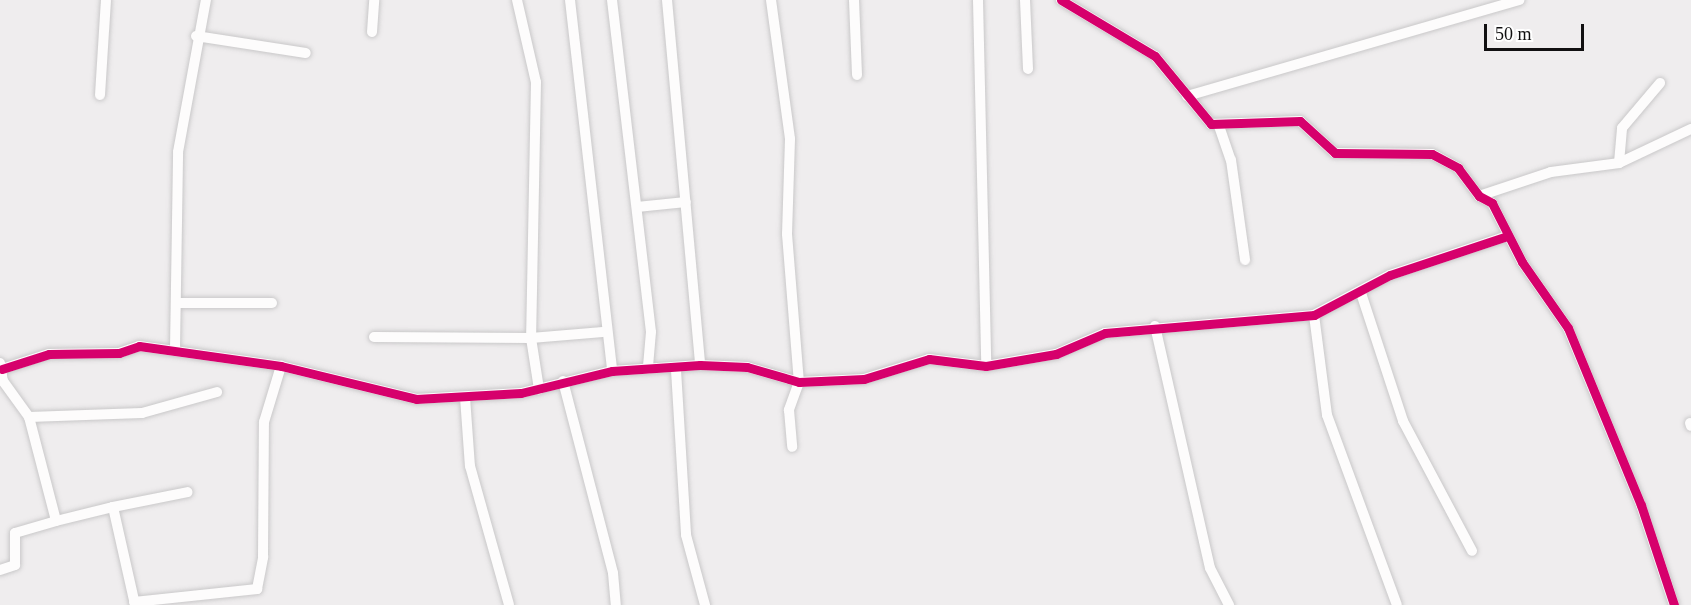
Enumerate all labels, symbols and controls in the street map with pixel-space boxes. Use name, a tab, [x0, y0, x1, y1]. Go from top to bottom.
scale bar	[1487, 12, 1588, 50]
text: 50 m	[1495, 24, 1532, 44]

